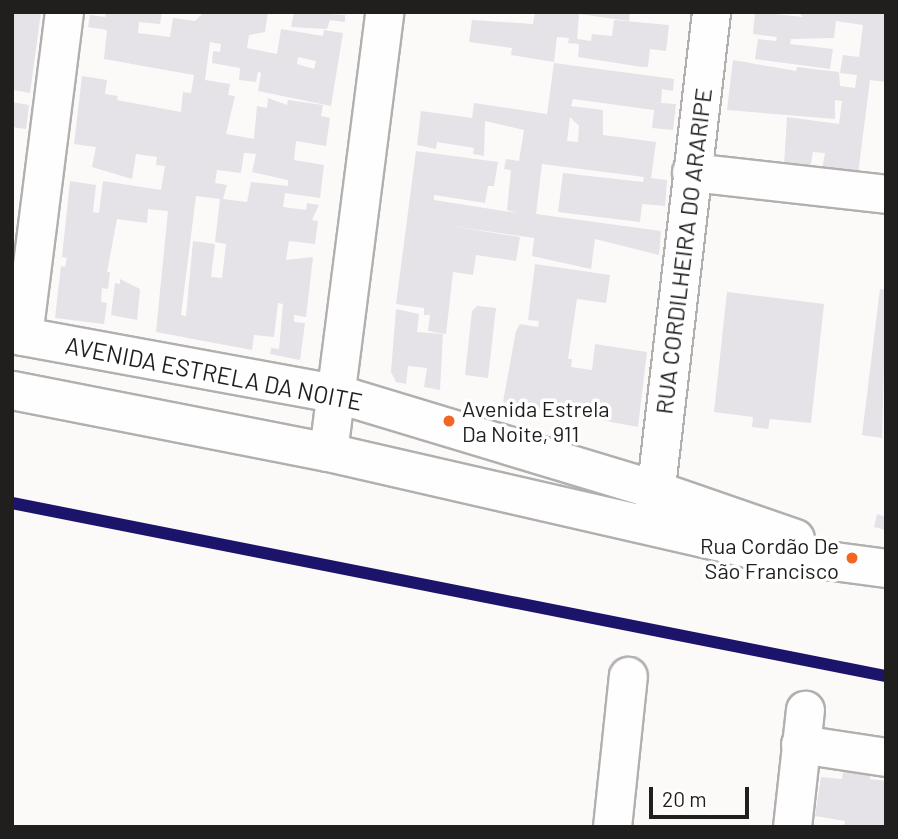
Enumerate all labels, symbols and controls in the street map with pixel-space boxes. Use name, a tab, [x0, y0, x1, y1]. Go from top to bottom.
street label: RUA CORDILHEIRA DO ARARIPE	[649, 86, 717, 416]
street label: AVENIDA ESTRELA DA NOITE	[63, 330, 365, 416]
place label: Avenida Estrela Da Noite, 911	[462, 395, 609, 446]
marker: Avenida Estrela Da Noite, 911	[442, 414, 456, 428]
place label: Rua Cordão De São Francisco	[700, 532, 839, 584]
marker: Rua Cordão De São Francisco	[845, 551, 859, 565]
scale bar	[653, 772, 753, 816]
text: 20 m	[662, 786, 707, 811]

